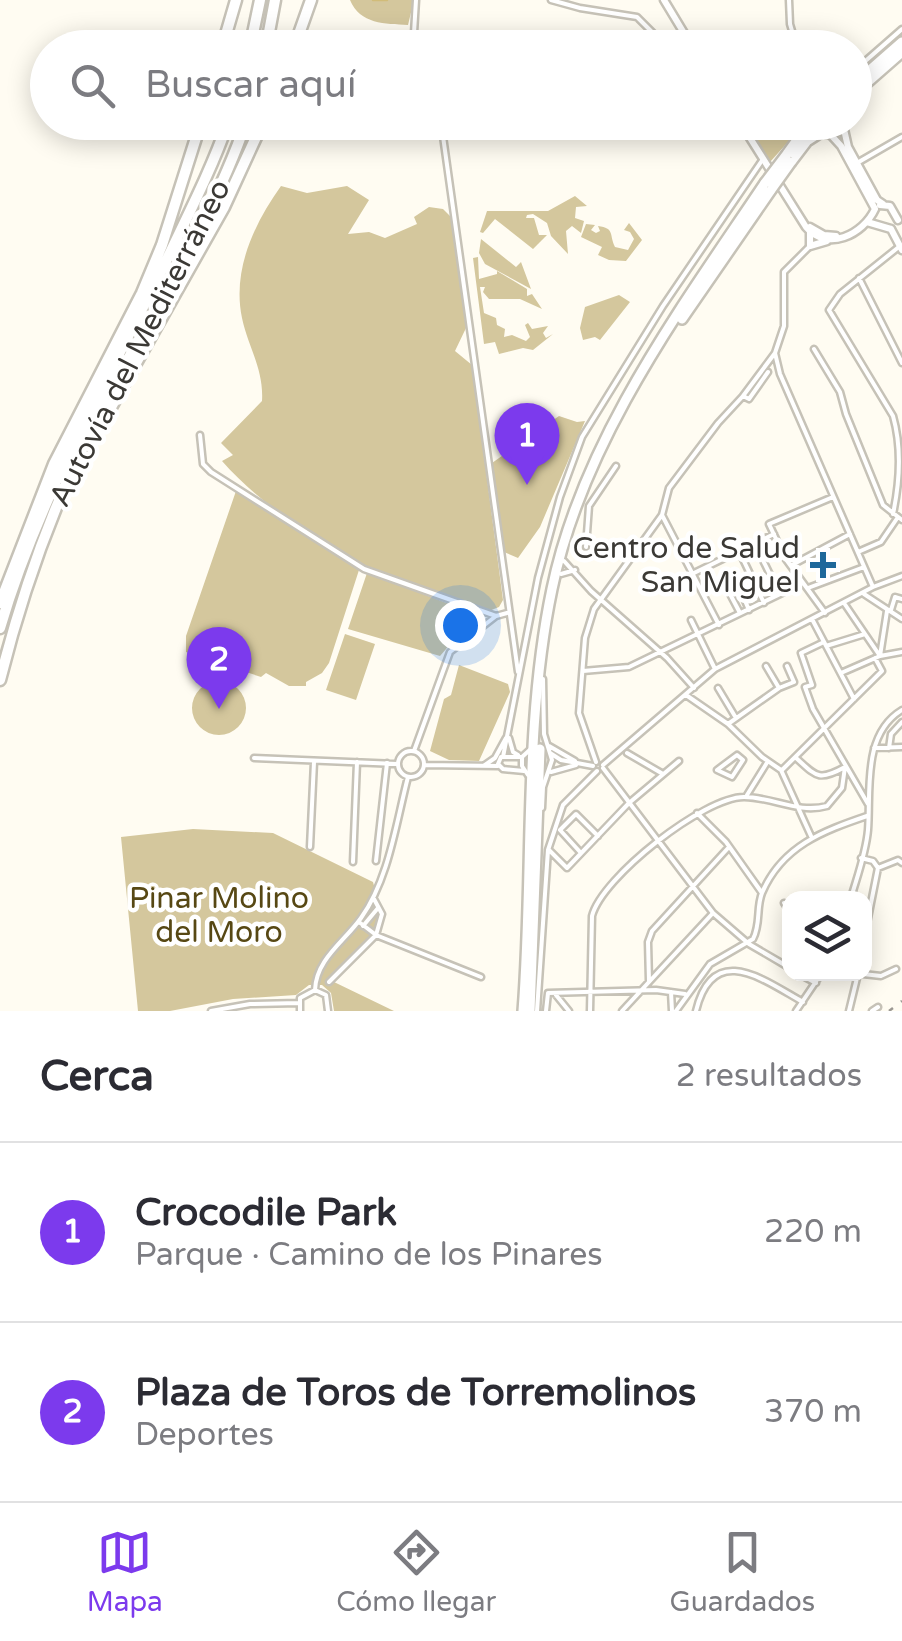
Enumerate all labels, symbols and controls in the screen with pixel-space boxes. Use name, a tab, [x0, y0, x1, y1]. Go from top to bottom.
search box	[30, 30, 872, 140]
icon: search	[65, 58, 120, 113]
text: Buscar aquí	[145, 62, 356, 108]
street label: Autovía del Mediterráneo	[41, 173, 239, 513]
pin: 1	[494, 402, 560, 485]
place label: Centro de Salud San Miguel	[572, 530, 800, 601]
marker: Centro de Salud San Miguel	[810, 552, 836, 578]
your location	[435, 600, 486, 651]
pin: 2	[186, 626, 252, 709]
park label: Pinar Molino del Moro	[129, 880, 309, 951]
map controls	[782, 891, 872, 981]
button: layers	[782, 891, 872, 981]
text: Cerca	[40, 1051, 154, 1102]
text: 2 resultados	[676, 1057, 862, 1095]
text: Crocodile Park	[135, 1190, 397, 1236]
text: 1	[62, 1213, 83, 1251]
text: 220 m	[764, 1213, 862, 1251]
text: Parque · Camino de los Pinares	[135, 1236, 603, 1274]
text: Plaza de Toros de Torremolinos	[135, 1370, 696, 1416]
text: 2	[62, 1393, 83, 1431]
text: 370 m	[764, 1393, 862, 1431]
text: Deportes	[135, 1416, 274, 1454]
tab: Mapa	[87, 1525, 163, 1619]
tab: Cómo llegar	[336, 1525, 496, 1619]
tab: Guardados	[669, 1525, 815, 1619]

